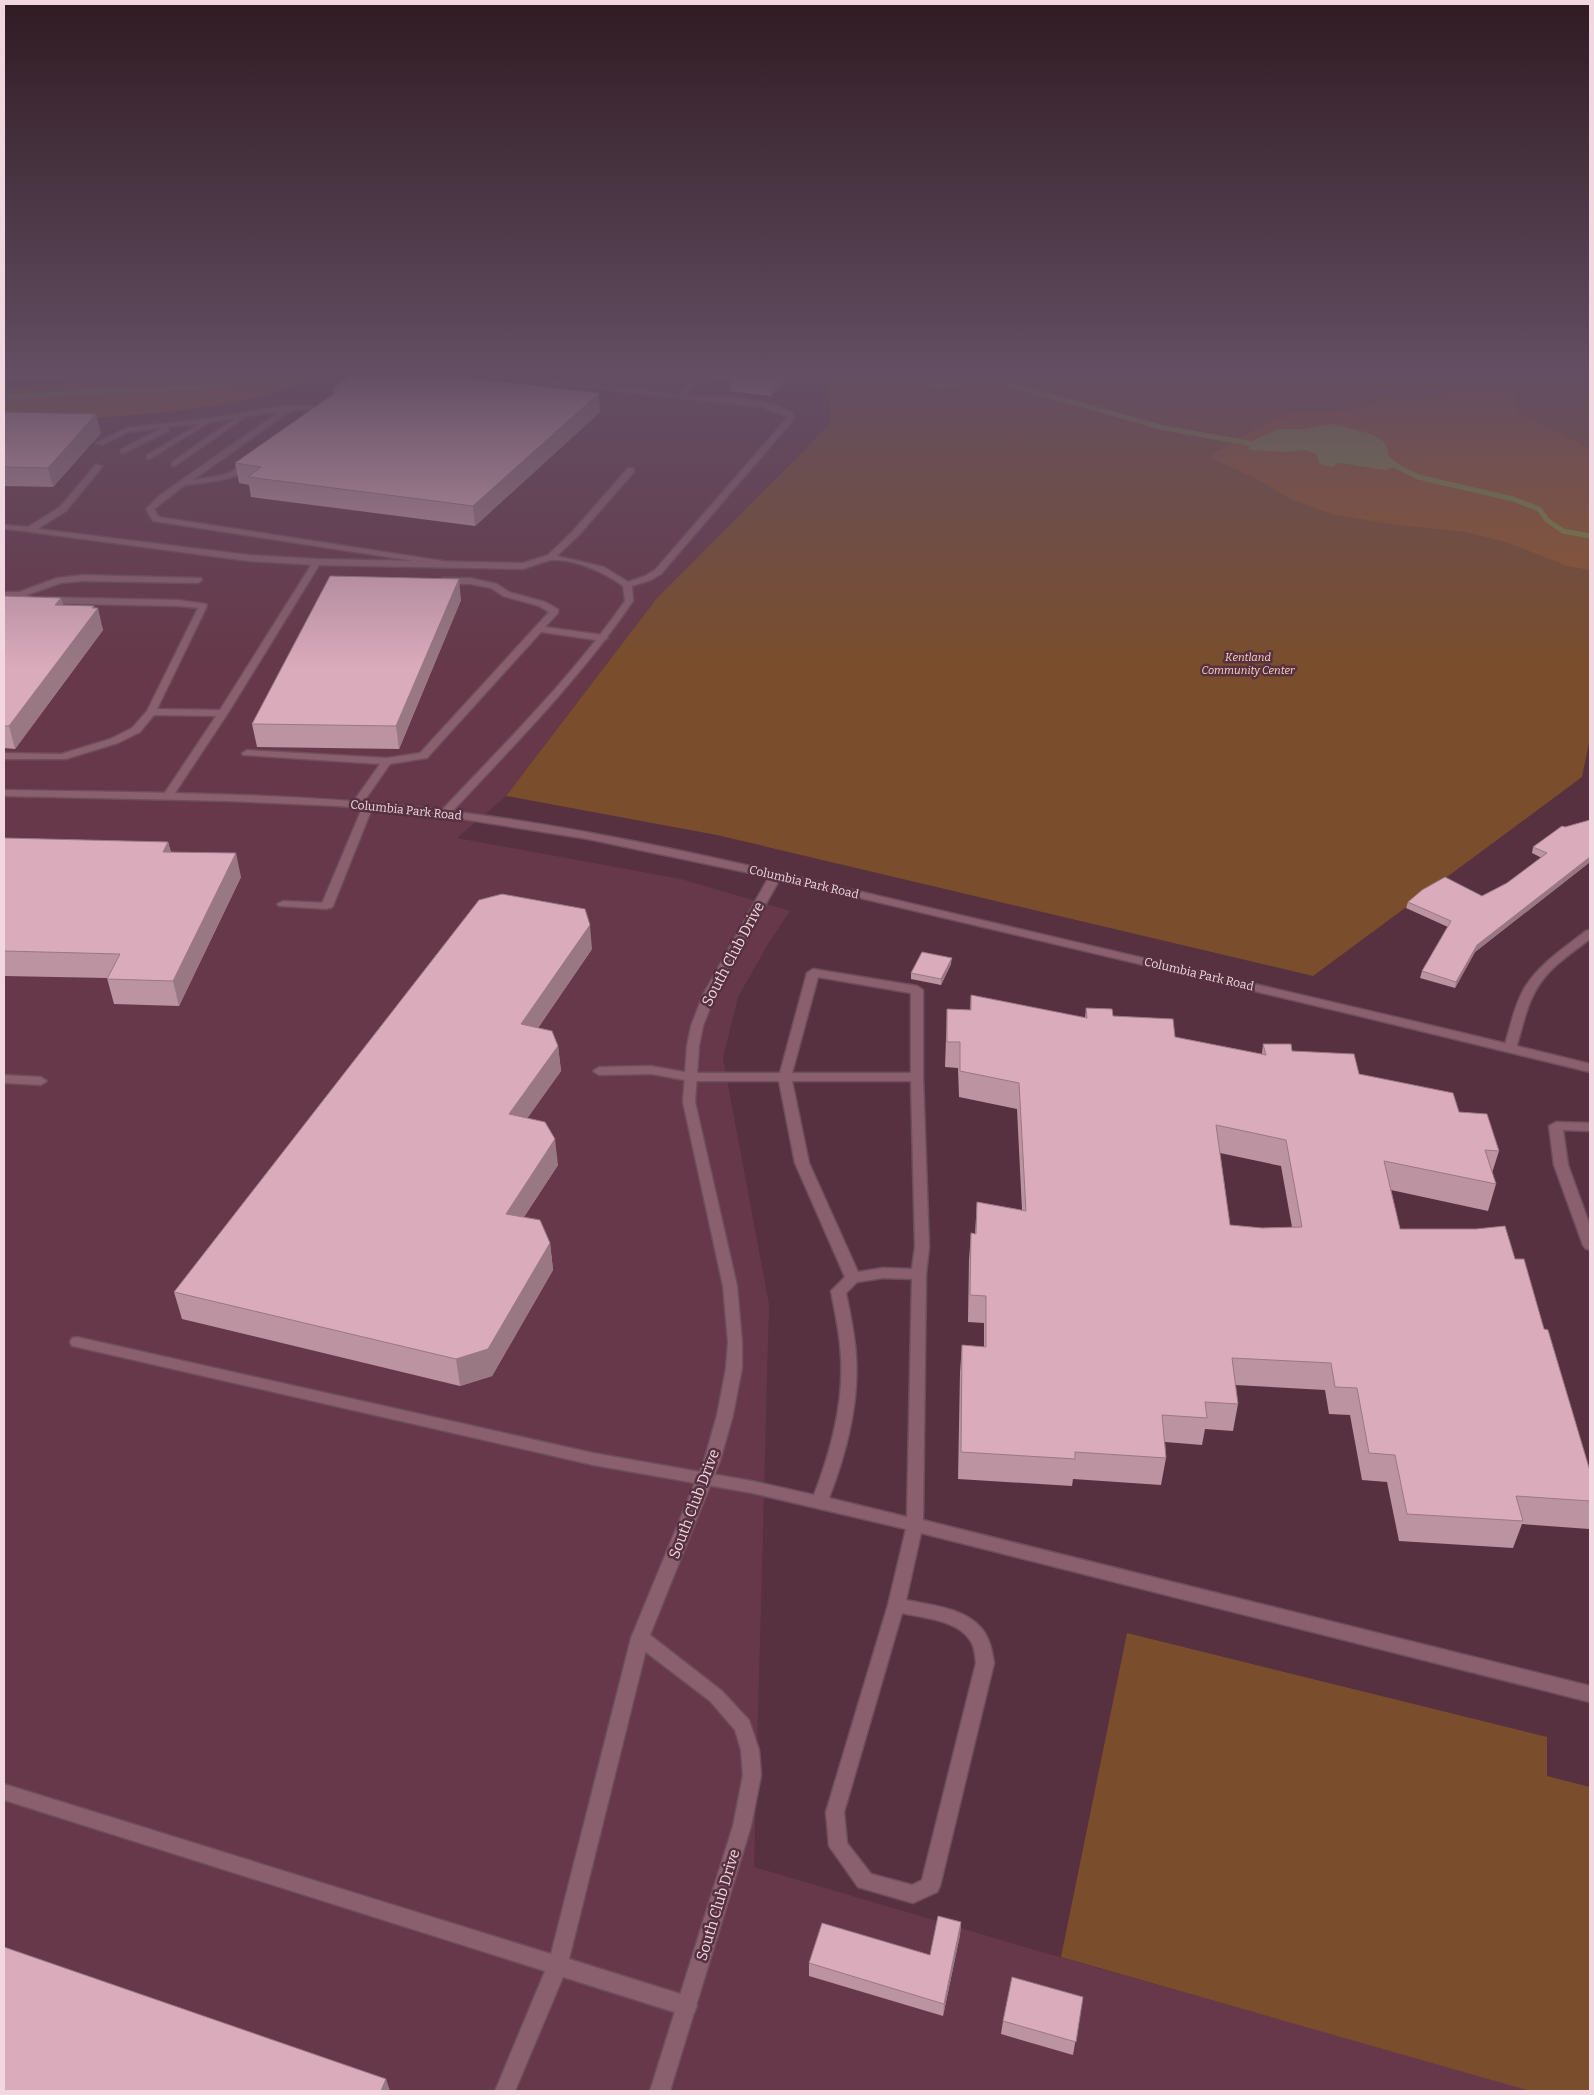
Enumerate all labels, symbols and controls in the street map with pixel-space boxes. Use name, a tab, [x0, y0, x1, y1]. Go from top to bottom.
park label: Kentland Community Center	[1202, 651, 1295, 677]
street label: Columbia Park Road	[350, 797, 462, 823]
street label: Columbia Park Road	[748, 863, 860, 901]
street label: South Club Drive	[698, 899, 768, 1009]
street label: Columbia Park Road	[1143, 955, 1255, 993]
street label: South Club Drive	[665, 1447, 723, 1561]
street label: South Club Drive	[692, 1847, 744, 1963]

